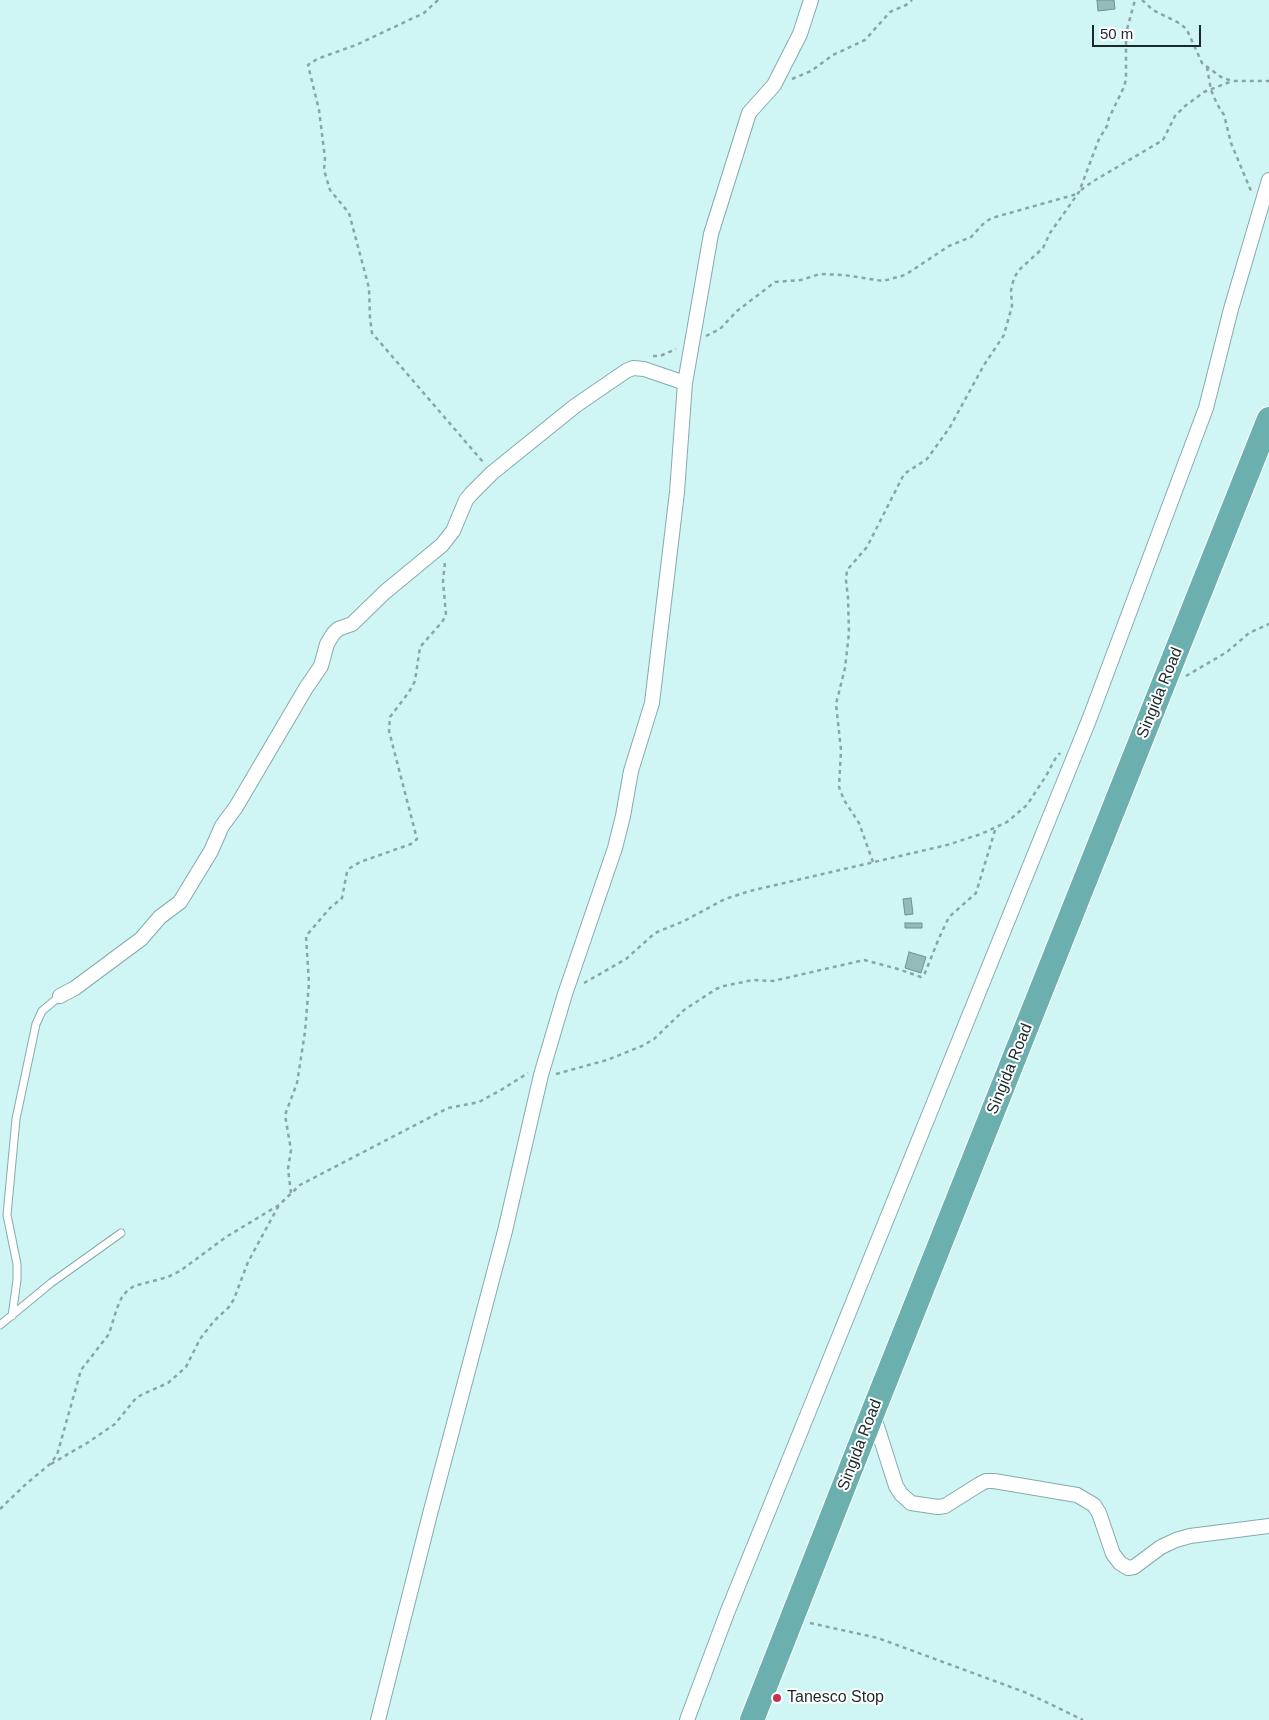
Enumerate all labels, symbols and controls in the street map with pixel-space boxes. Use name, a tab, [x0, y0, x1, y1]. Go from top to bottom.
scale bar	[1094, 15, 1203, 47]
text: 50 m	[1100, 25, 1133, 42]
street label: Singida Road	[1133, 645, 1187, 741]
street label: Singida Road	[983, 1021, 1037, 1117]
street label: Singida Road	[834, 1397, 886, 1493]
place label: Tanesco Stop	[787, 1688, 884, 1708]
marker: Tanesco Stop	[771, 1692, 783, 1704]

